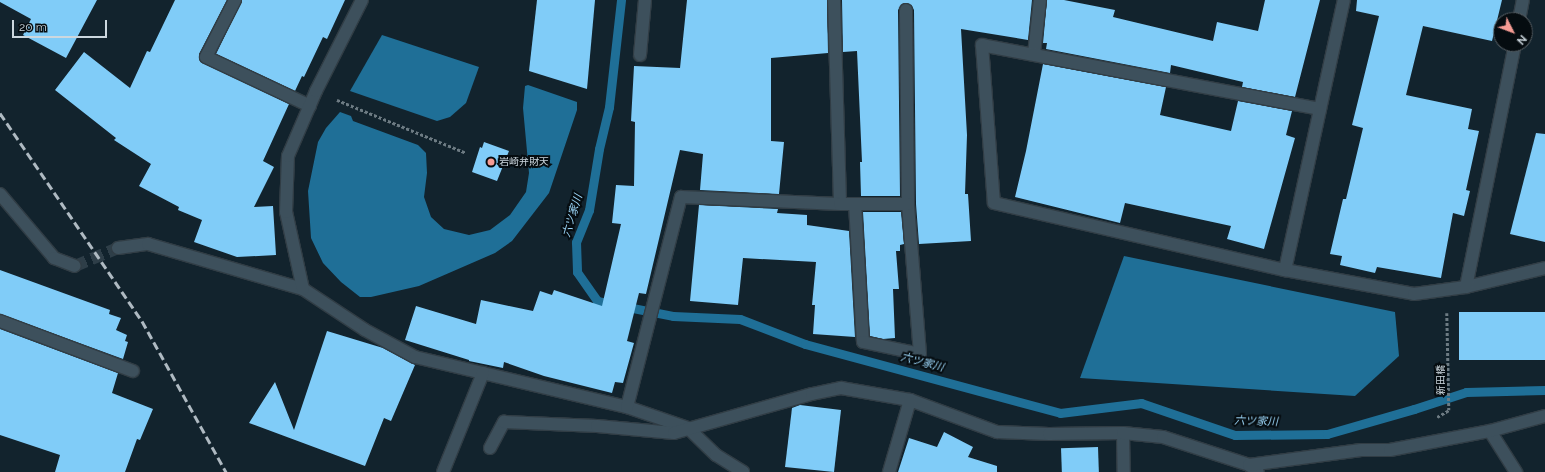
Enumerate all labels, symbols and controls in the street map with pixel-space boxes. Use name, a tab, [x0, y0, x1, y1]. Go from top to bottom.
scale bar	[14, 12, 109, 38]
north arrow	[1493, 12, 1533, 52]
text: 20 m	[19, 20, 47, 34]
text: N	[1514, 32, 1529, 47]
place label: 岩崎弁財天	[499, 156, 549, 168]
marker: 岩崎弁財天	[486, 157, 496, 167]
water label: 六ツ家川	[560, 193, 586, 239]
water label: 六ツ家川	[899, 351, 945, 375]
street label: 新田橋	[1435, 365, 1447, 395]
water label: 六ツ家川	[1234, 415, 1278, 429]

